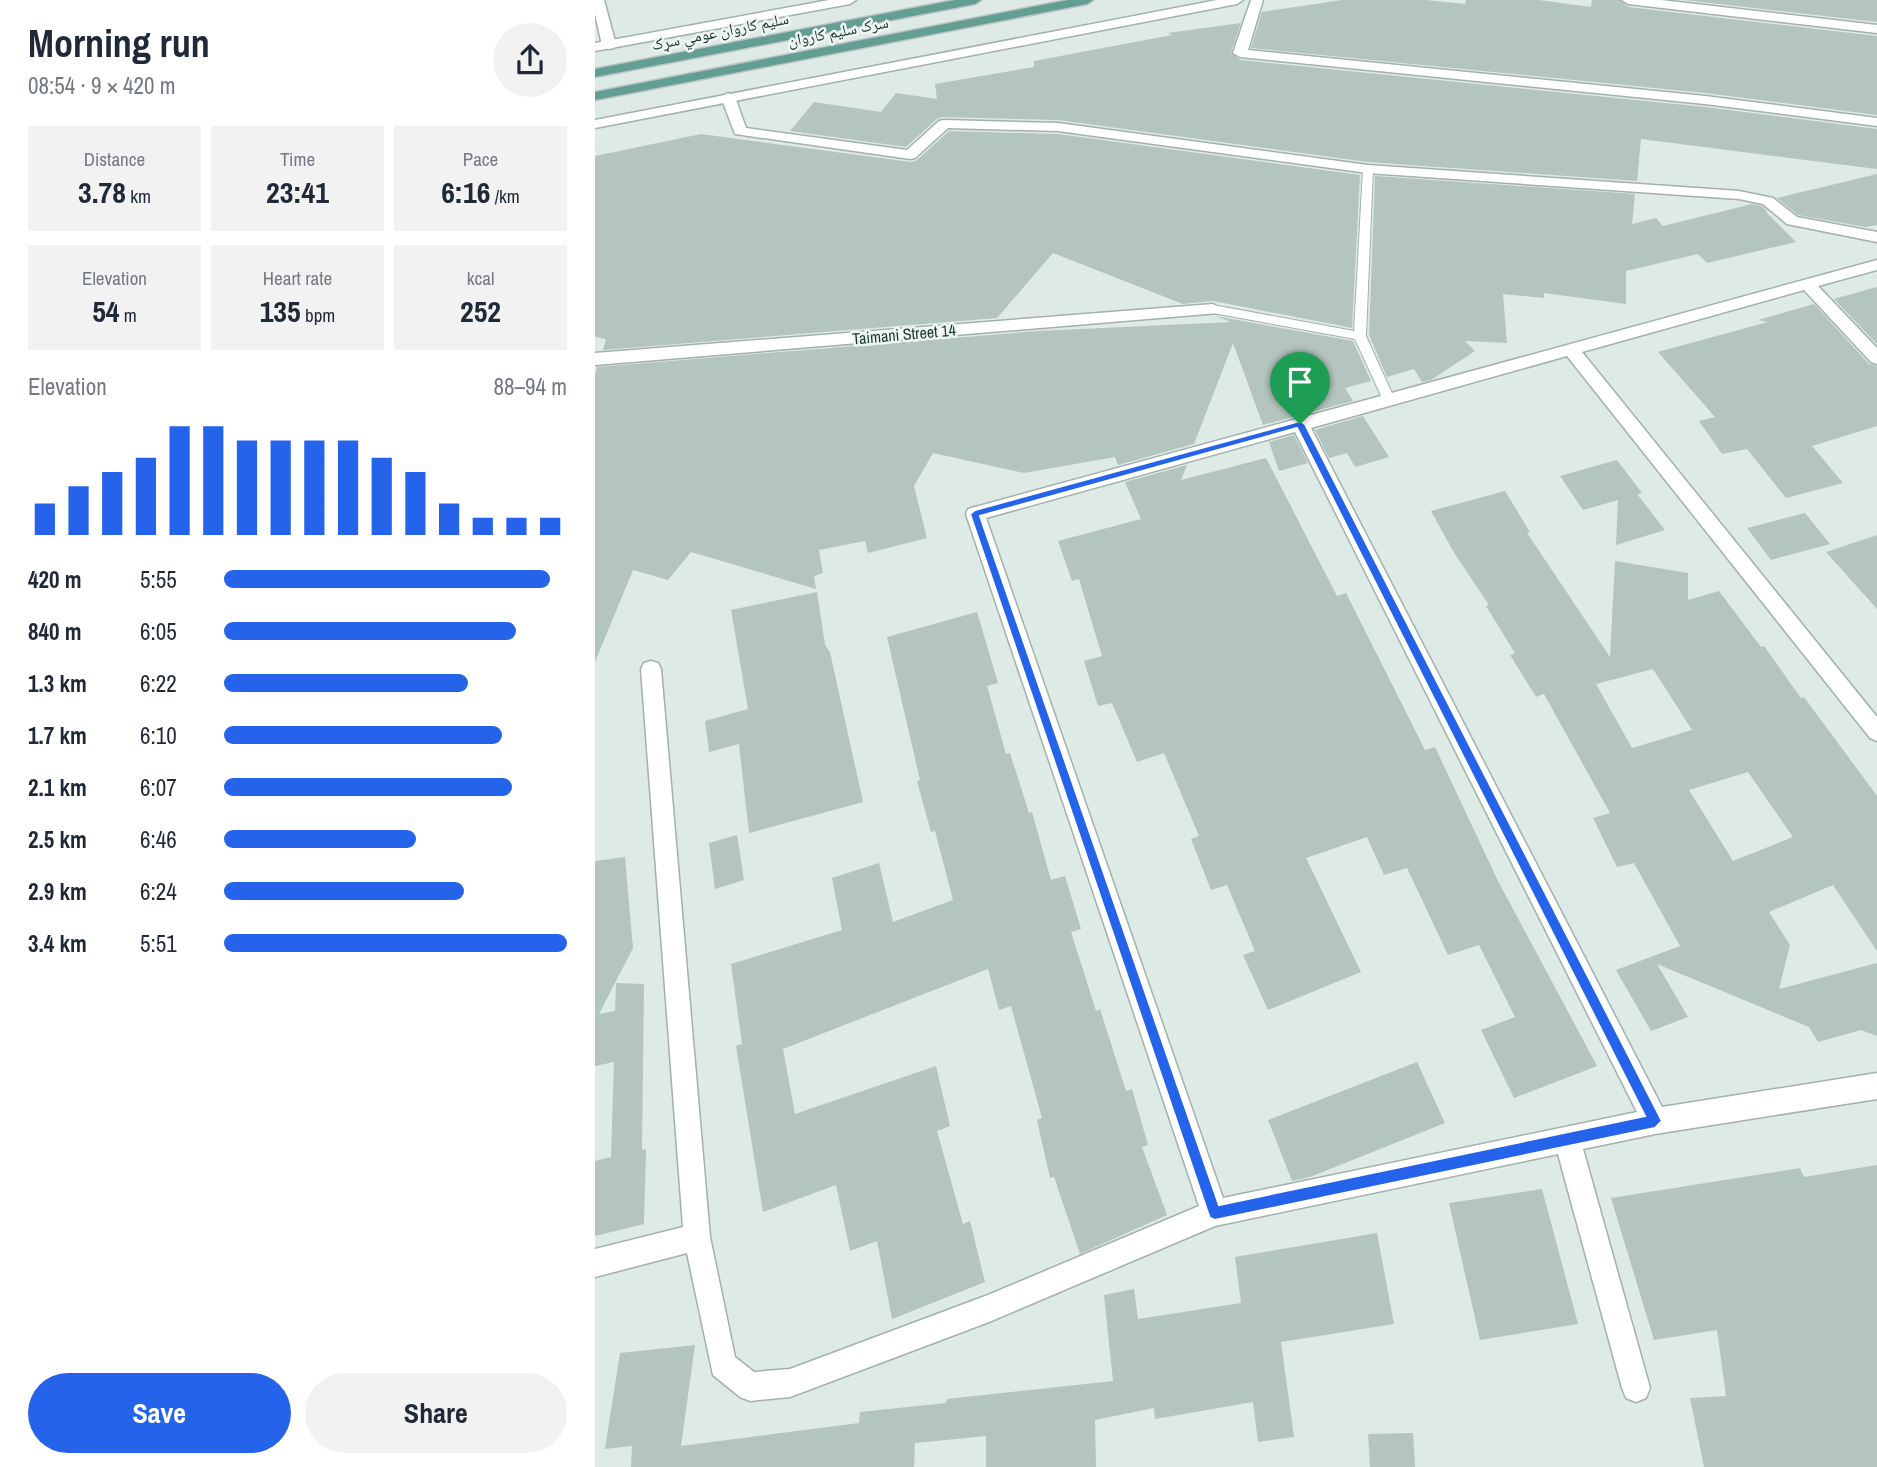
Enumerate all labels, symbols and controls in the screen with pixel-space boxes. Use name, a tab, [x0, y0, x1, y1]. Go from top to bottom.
street label: سلیم کاروان عومي سړک	[649, 7, 791, 57]
street label: سرک سلیم کاروان	[786, 10, 890, 52]
text: Morning run	[28, 18, 210, 69]
button: share	[493, 23, 567, 97]
text: 08:54 · 9 × 420 m	[28, 70, 175, 101]
text: Distance	[84, 146, 145, 172]
text: Time	[280, 146, 315, 172]
text: Pace	[463, 146, 498, 172]
text: 3.78	[78, 172, 126, 212]
text: 23:41	[266, 172, 329, 212]
text: 6:16	[441, 172, 490, 212]
text: km	[126, 183, 151, 209]
text: /km	[490, 183, 520, 209]
text: Elevation	[82, 265, 147, 291]
text: Heart rate	[263, 265, 332, 291]
text: kcal	[467, 265, 494, 291]
text: 54	[92, 291, 120, 331]
text: 135	[260, 291, 301, 331]
text: 252	[460, 291, 501, 331]
text: m	[120, 302, 137, 328]
text: bpm	[301, 302, 335, 328]
street label: Taimani Street 14	[851, 319, 957, 349]
pin	[1270, 352, 1330, 424]
icon: arrive	[1281, 363, 1319, 401]
text: Elevation	[28, 371, 107, 402]
text: 88–94 m	[494, 371, 567, 402]
text: 420 m	[28, 564, 81, 595]
text: 5:55	[140, 564, 177, 595]
text: 840 m	[28, 616, 81, 647]
text: 6:05	[140, 616, 177, 647]
text: 1.3 km	[28, 668, 87, 699]
text: 6:22	[140, 668, 177, 699]
text: 1.7 km	[28, 720, 87, 751]
text: 6:10	[140, 720, 177, 751]
text: 2.1 km	[28, 772, 87, 803]
text: 6:07	[140, 772, 177, 803]
text: 2.5 km	[28, 824, 87, 855]
text: 6:46	[140, 824, 177, 855]
text: 2.9 km	[28, 876, 87, 907]
text: 6:24	[140, 876, 177, 907]
text: 3.4 km	[28, 928, 87, 959]
text: 5:51	[140, 928, 177, 959]
button: Save	[28, 1373, 291, 1453]
button: Share	[305, 1373, 567, 1453]

